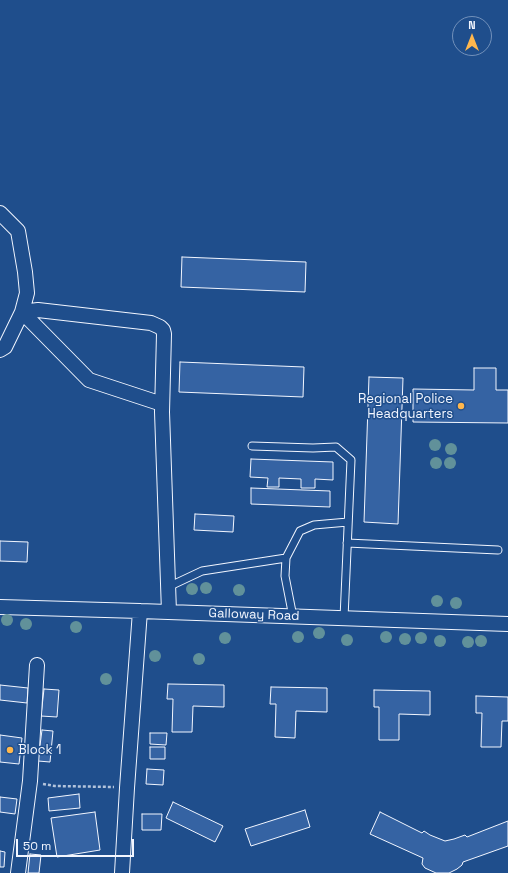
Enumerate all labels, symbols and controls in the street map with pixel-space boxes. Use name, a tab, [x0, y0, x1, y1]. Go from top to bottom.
north arrow	[452, 16, 492, 56]
text: N	[468, 18, 476, 32]
place label: Regional Police Headquarters	[358, 391, 453, 422]
marker: Regional Police Headquarters	[456, 401, 466, 411]
street label: Galloway Road	[208, 606, 300, 624]
place label: Block 1	[18, 742, 61, 758]
marker: Block 1	[5, 745, 15, 755]
scale bar	[18, 831, 136, 857]
text: 50 m	[23, 838, 51, 854]

